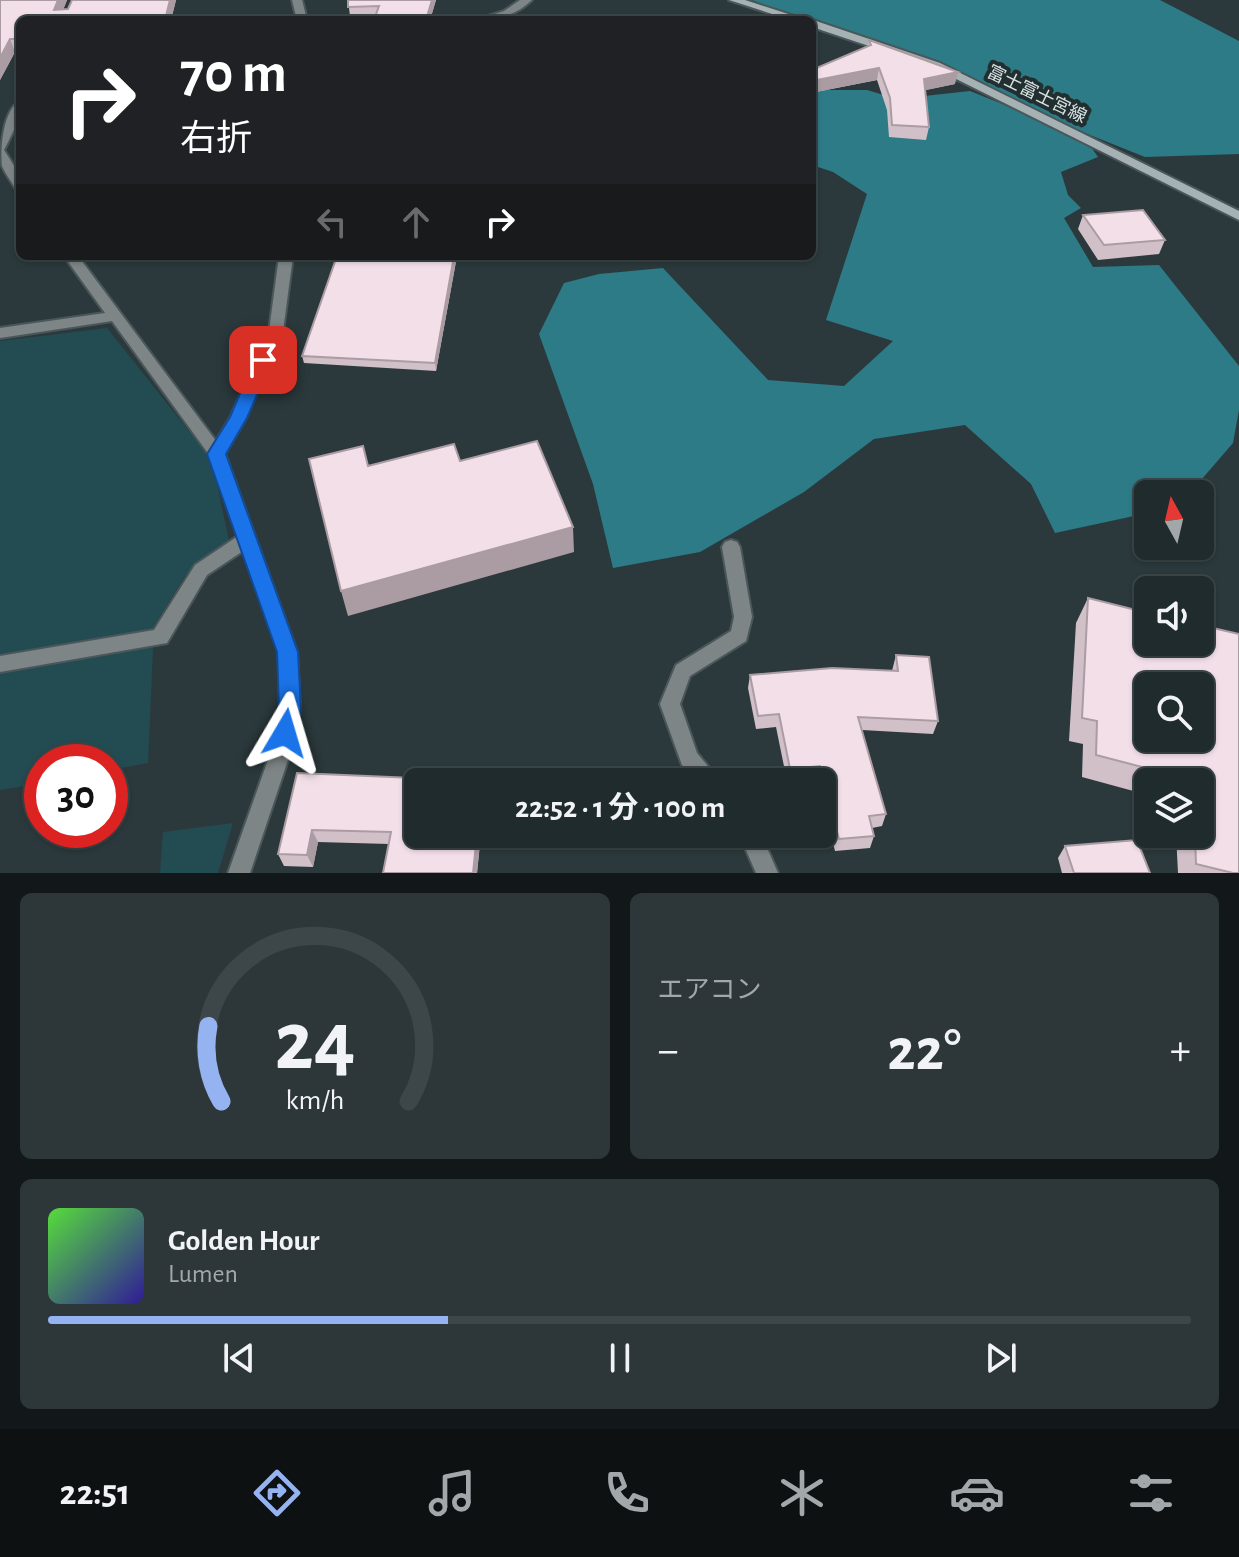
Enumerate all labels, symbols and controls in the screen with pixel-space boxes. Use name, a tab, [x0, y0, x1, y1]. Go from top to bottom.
text: 70 m	[180, 46, 287, 102]
icon: right	[48, 48, 152, 152]
street label: 富士富士宮線	[984, 61, 1090, 127]
text: 右折	[180, 121, 252, 157]
icon: left	[310, 200, 354, 244]
icon: ahead	[394, 200, 438, 244]
icon: right	[478, 200, 522, 244]
pin	[229, 326, 297, 394]
icon: arrive	[241, 338, 285, 382]
north arrow	[1134, 480, 1214, 560]
map controls	[1134, 480, 1214, 848]
button: sound	[1134, 576, 1214, 656]
button: search	[1134, 672, 1214, 752]
position arrow	[243, 691, 327, 775]
speed limit sign: 30	[24, 744, 128, 848]
button: layers	[1134, 768, 1214, 848]
text: 22:52 · 1 分 · 100 m	[515, 793, 725, 823]
text: エアコン	[658, 977, 762, 1003]
text: 24	[274, 1001, 355, 1085]
text: 22°	[887, 1021, 961, 1081]
text: −	[658, 1029, 679, 1073]
text: +	[1170, 1029, 1191, 1073]
text: km/h	[285, 1086, 344, 1115]
text: Golden Hour	[168, 1226, 320, 1256]
text: Lumen	[168, 1261, 238, 1287]
icon: previous	[217, 1336, 261, 1380]
icon: pause	[598, 1336, 642, 1380]
icon: next	[979, 1336, 1023, 1380]
icon: directions	[249, 1465, 305, 1521]
icon: music	[424, 1465, 480, 1521]
icon: phone	[599, 1465, 655, 1521]
icon: climate	[774, 1465, 830, 1521]
icon: car	[949, 1465, 1005, 1521]
icon: filters	[1123, 1465, 1179, 1521]
text: 22:51	[59, 1475, 130, 1511]

